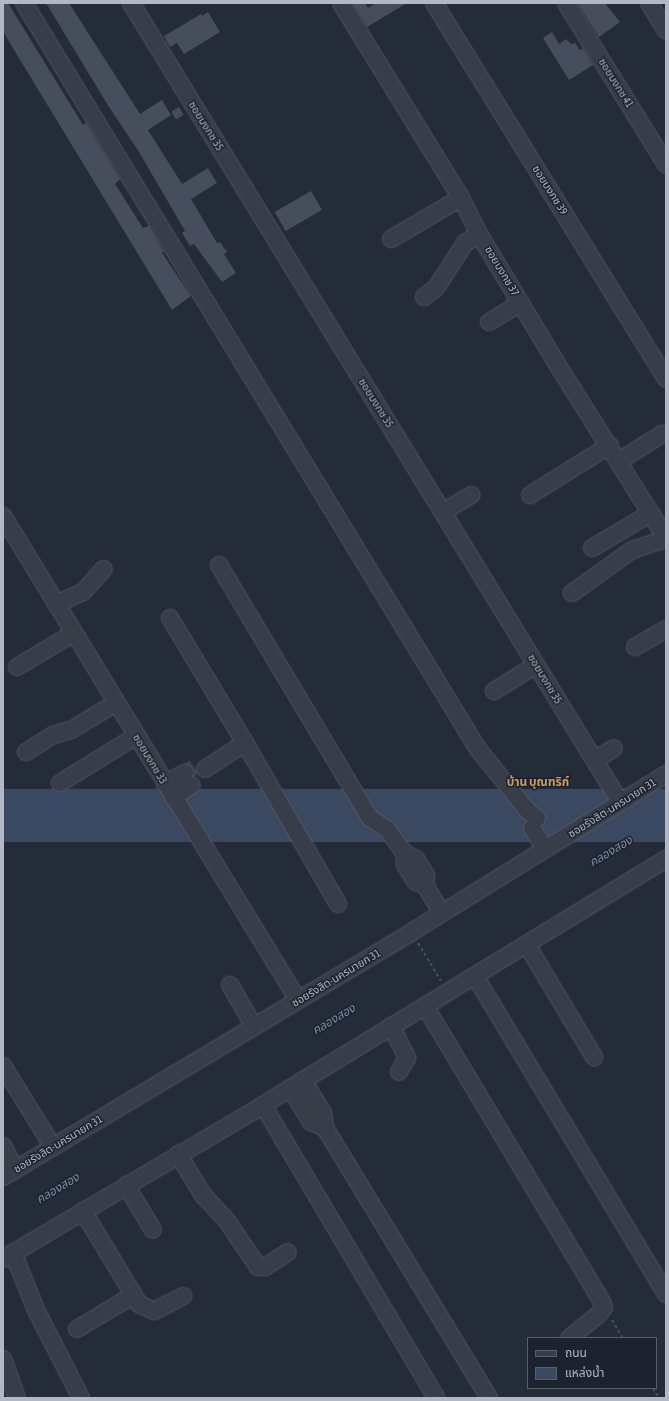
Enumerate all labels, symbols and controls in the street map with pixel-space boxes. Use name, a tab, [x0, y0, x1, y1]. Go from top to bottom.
street label: ซอยบงกช 41	[596, 56, 636, 110]
street label: ซอยบงกช 35	[186, 99, 226, 153]
street label: ซอยบงกช 39	[530, 163, 570, 217]
street label: ซอยบงกช 37	[482, 244, 522, 298]
street label: ซอยบงกช 35	[356, 376, 396, 430]
street label: ซอยบงกช 35	[525, 652, 565, 706]
street label: ซอยบงกช 33	[130, 732, 170, 786]
district label: บ้าน บุณฑริก์	[507, 776, 569, 790]
street label: ซอยรังสิต-นครนายก 31	[566, 776, 658, 840]
water label: คลองสอง	[587, 834, 635, 870]
street label: ซอยรังสิต-นครนายก 31	[289, 946, 383, 1010]
water label: คลองสอง	[310, 1002, 358, 1038]
street label: ซอยรังสิต-นครนายก 31	[11, 1112, 105, 1176]
water label: คลองสอง	[34, 1171, 82, 1207]
legend	[527, 1337, 657, 1389]
text: ถนน	[565, 1346, 587, 1360]
text: แหล่งน้ำ	[565, 1366, 604, 1380]

